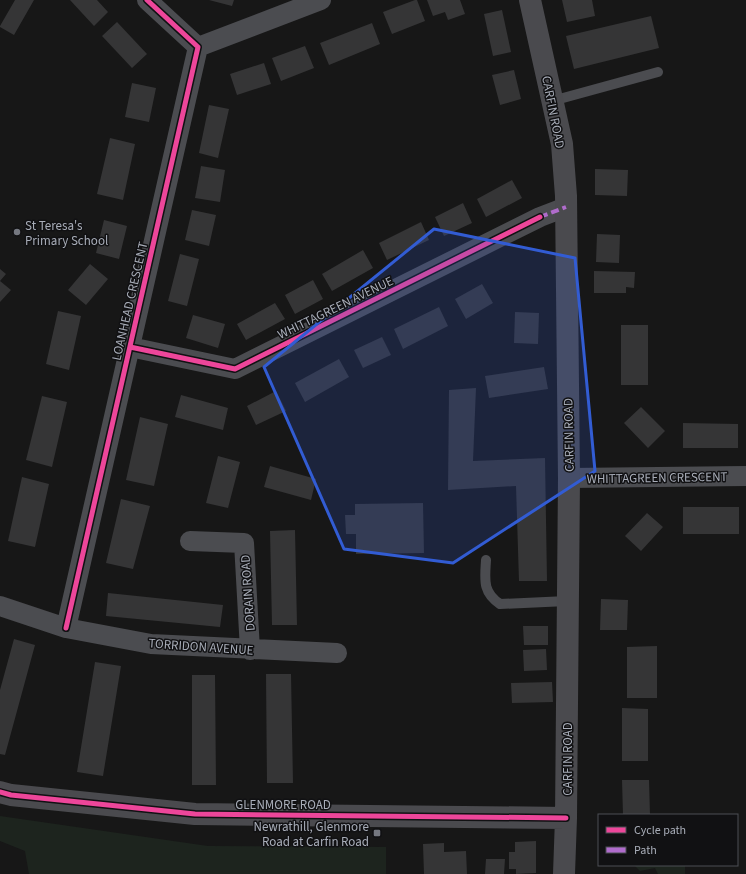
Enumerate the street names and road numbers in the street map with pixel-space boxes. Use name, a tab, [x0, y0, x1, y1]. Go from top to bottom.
street label: CARFIN ROAD	[537, 74, 569, 150]
street label: LOANHEAD CRESCENT	[108, 240, 152, 362]
street label: WHITTAGREEN AVENUE	[275, 272, 396, 344]
street label: CARFIN ROAD	[559, 398, 579, 472]
street label: WHITTAGREEN CRESCENT	[586, 468, 728, 488]
street label: DORAIN ROAD	[236, 554, 260, 632]
street label: TORRIDON AVENUE	[148, 634, 254, 660]
street label: CARFIN ROAD	[559, 722, 577, 796]
street label: GLENMORE ROAD	[235, 796, 331, 814]

